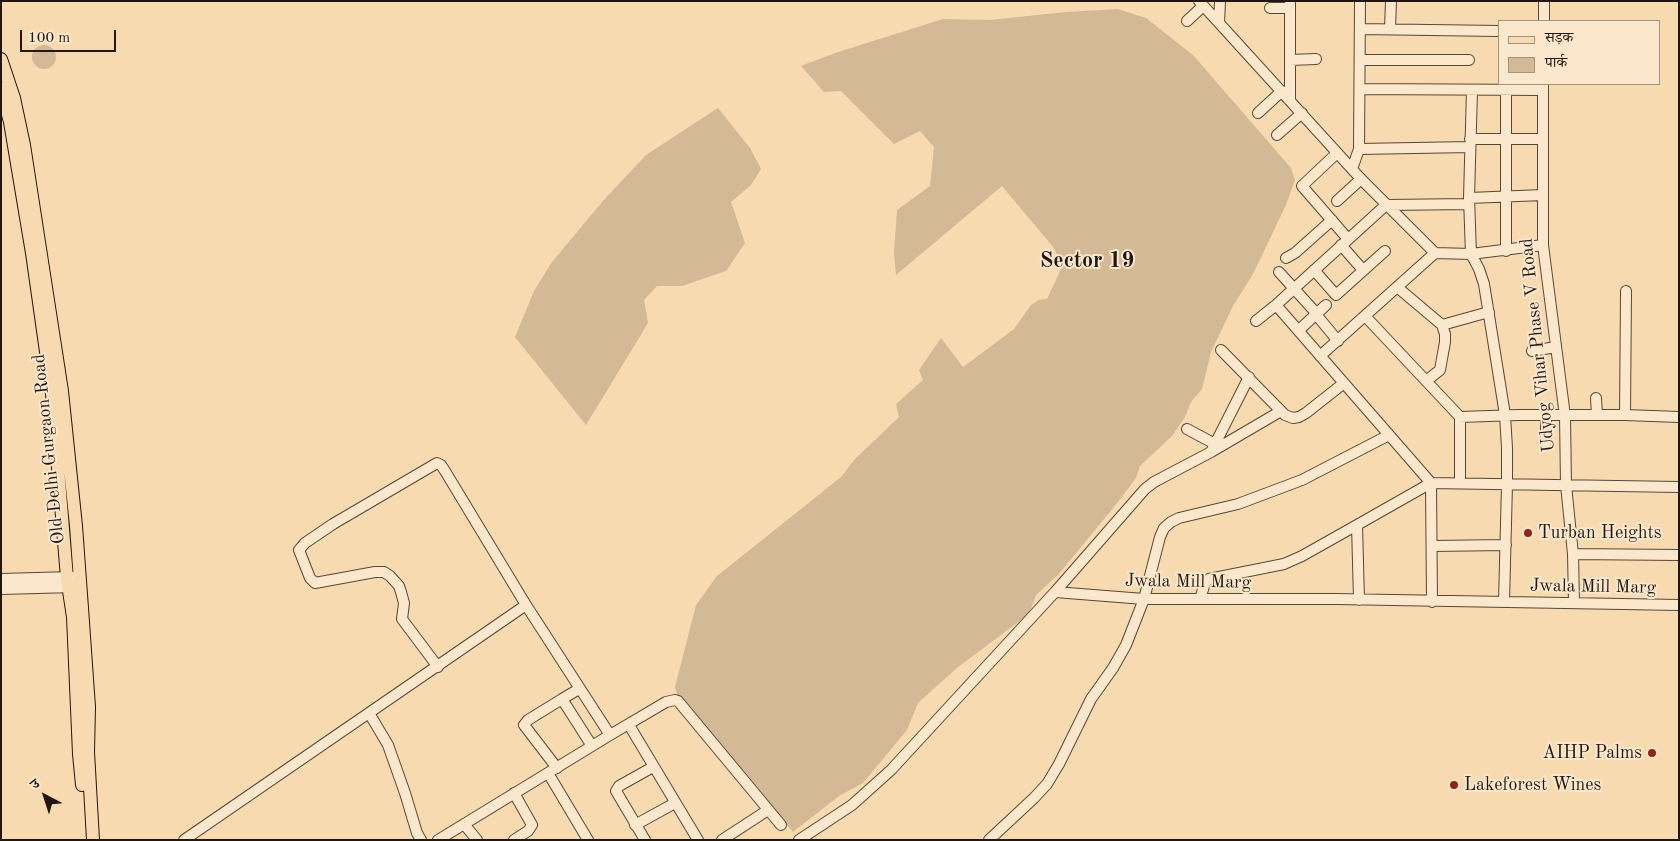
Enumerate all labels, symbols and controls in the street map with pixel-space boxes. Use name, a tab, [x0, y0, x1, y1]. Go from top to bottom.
scale bar	[22, 20, 119, 52]
legend	[1498, 20, 1660, 85]
text: 100 m	[28, 31, 70, 46]
text: सड़क	[1545, 31, 1573, 46]
text: पार्क	[1545, 56, 1567, 71]
street label: Udyog Vihar Phase V Road	[1516, 237, 1560, 453]
district label: Sector 19	[1040, 248, 1134, 274]
street label: Old Delhi Gurgaon Road	[28, 353, 70, 545]
place label: Turban Heights	[1538, 522, 1662, 544]
marker: Turban Heights	[1522, 527, 1534, 539]
street label: Jwala Mill Marg	[1125, 570, 1251, 594]
street label: Jwala Mill Marg	[1530, 575, 1656, 599]
place label: AIHP Palms	[1542, 742, 1642, 764]
marker: AIHP Palms	[1646, 747, 1658, 759]
north arrow	[20, 771, 70, 821]
place label: Lakeforest Wines	[1464, 774, 1601, 796]
text: उ	[28, 777, 43, 792]
marker: Lakeforest Wines	[1448, 779, 1460, 791]

